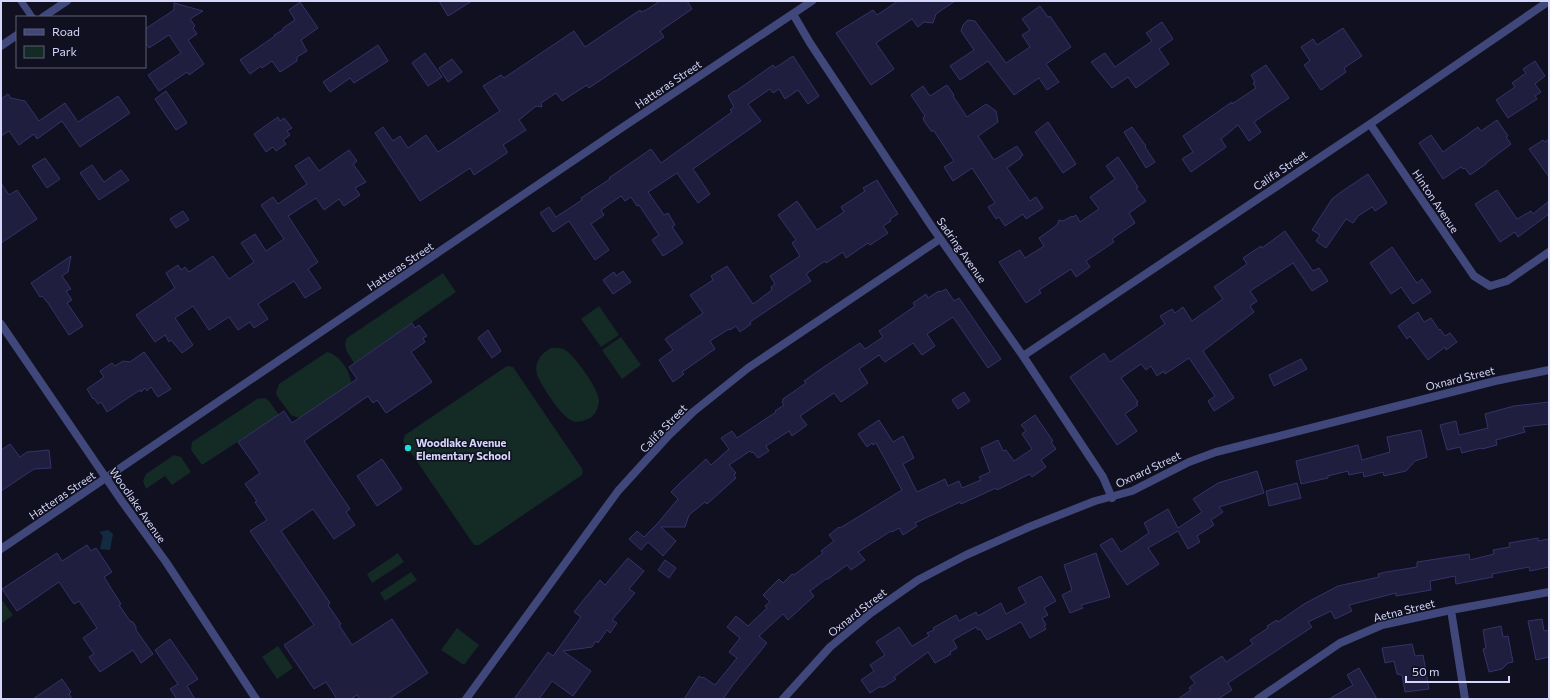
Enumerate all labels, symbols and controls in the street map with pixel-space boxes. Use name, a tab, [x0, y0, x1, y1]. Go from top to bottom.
legend	[16, 16, 146, 68]
text: Road	[52, 24, 80, 38]
text: Park	[52, 44, 78, 58]
street label: Hatteras Street	[632, 57, 704, 111]
street label: Califa Street	[1251, 147, 1310, 193]
street label: Hinton Avenue	[1410, 167, 1462, 235]
street label: Sadring Avenue	[935, 215, 989, 285]
street label: Hatteras Street	[364, 239, 436, 293]
street label: Oxnard Street	[1424, 363, 1496, 393]
street label: Califa Street	[637, 401, 690, 455]
place label: Woodlake Avenue Elementary School	[416, 436, 511, 462]
marker: Woodlake Avenue Elementary School	[403, 443, 413, 453]
street label: Oxnard Street	[1113, 448, 1183, 490]
street label: Woodlake Avenue	[107, 465, 169, 545]
street label: Hatteras Street	[26, 468, 98, 522]
street label: Oxnard Street	[825, 585, 889, 639]
street label: Aetna Street	[1372, 596, 1437, 624]
scale bar	[1406, 658, 1509, 684]
text: 50 m	[1412, 664, 1440, 678]

